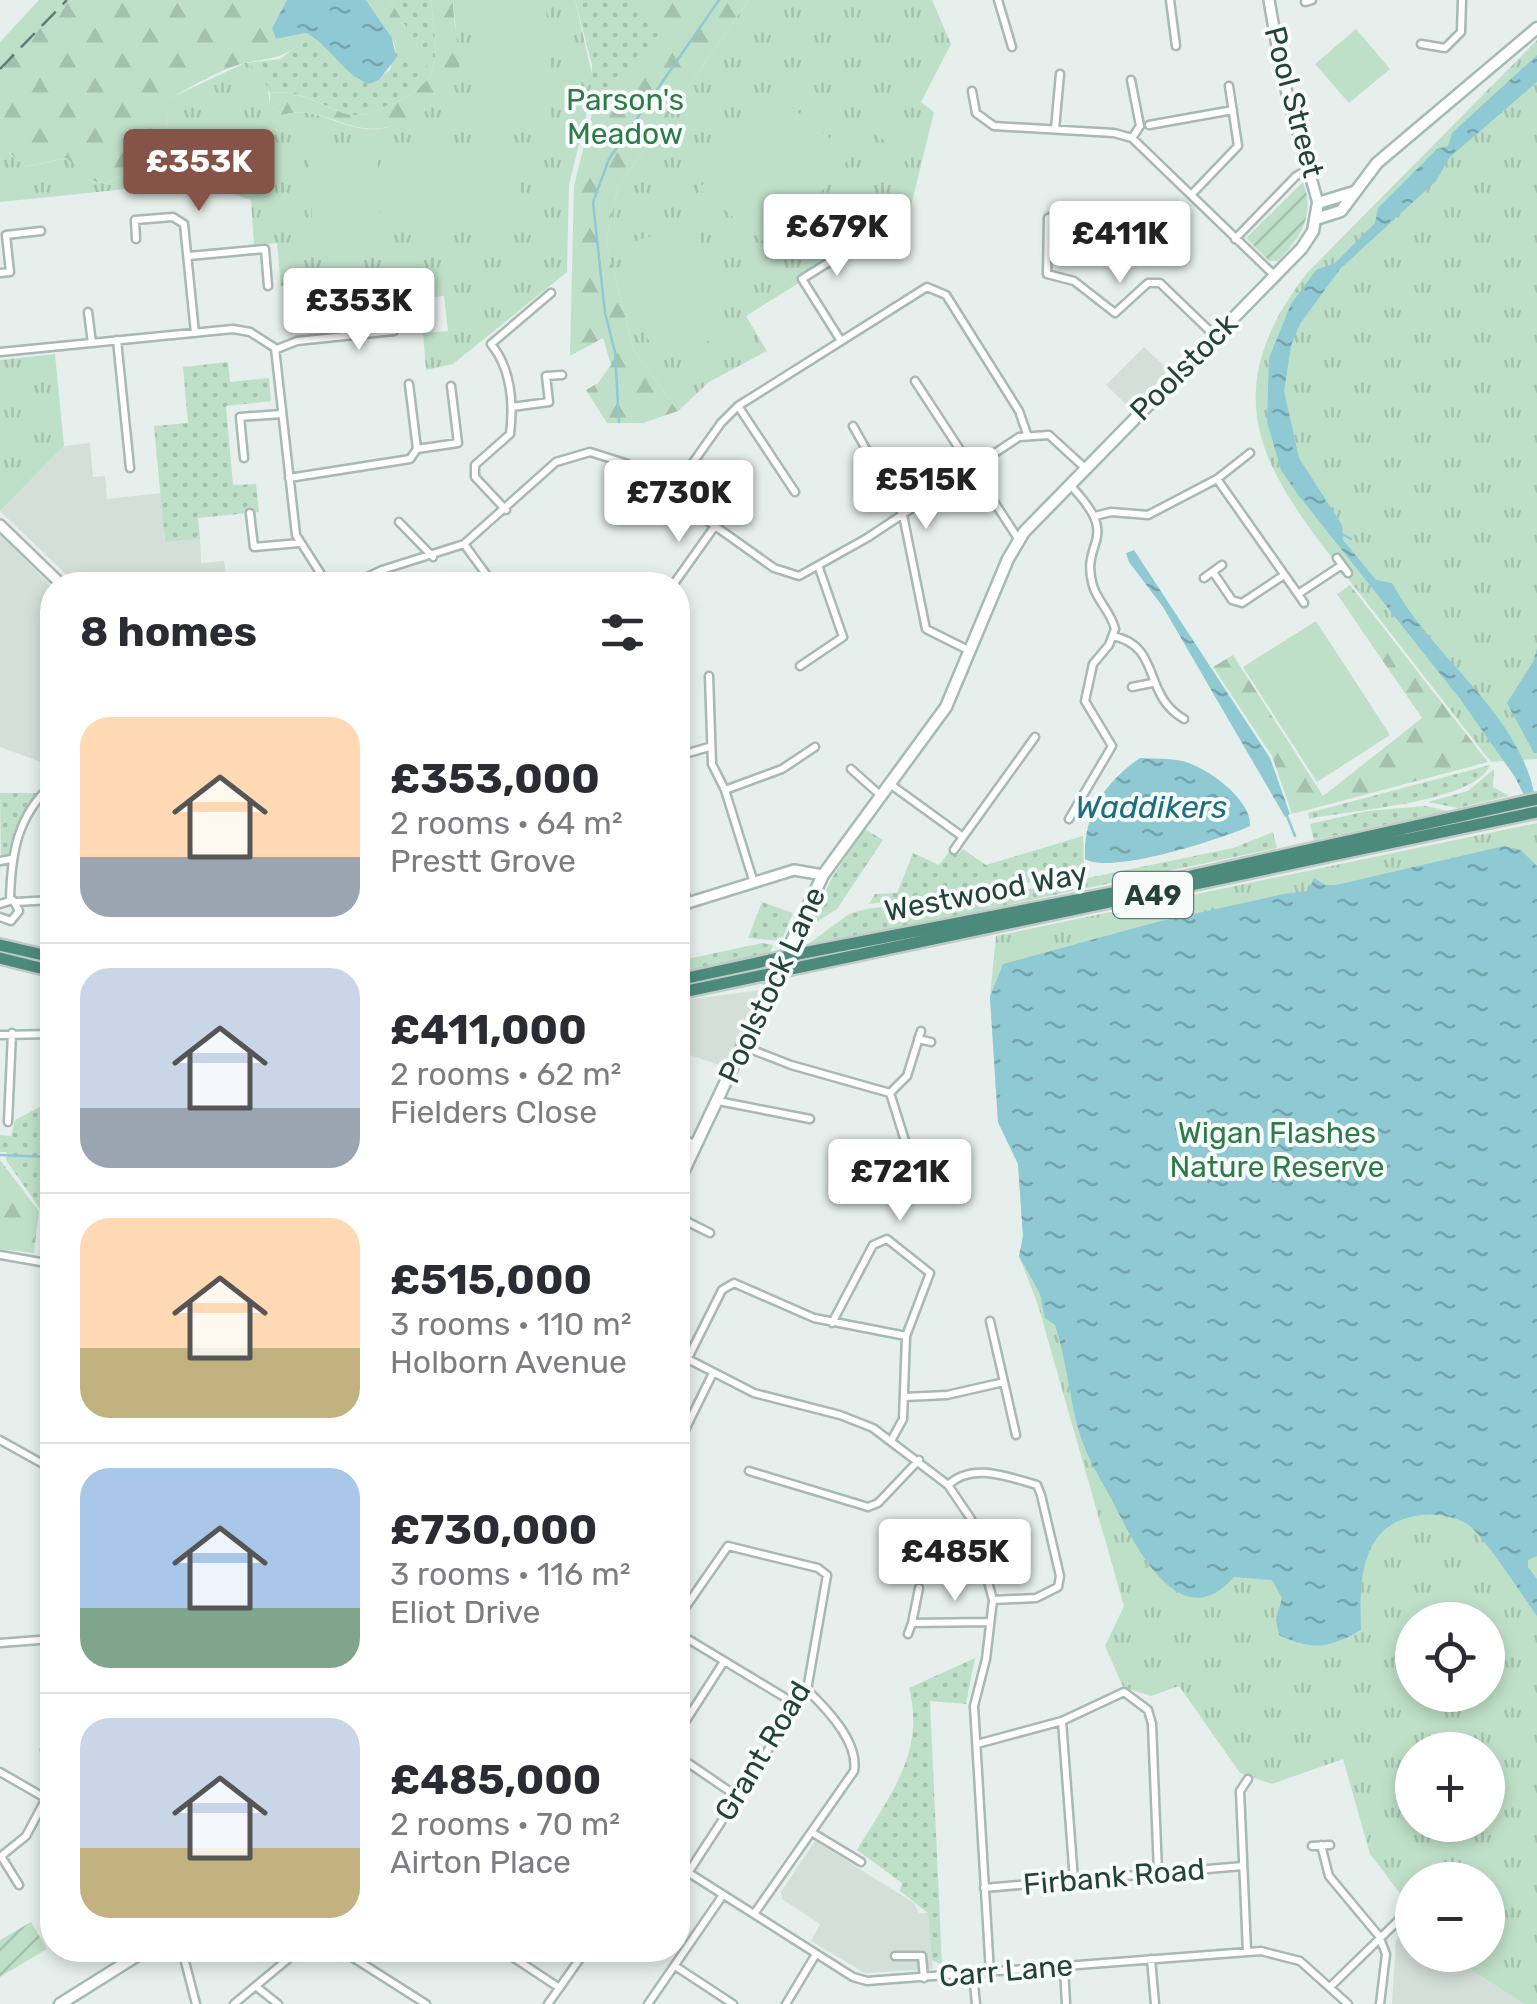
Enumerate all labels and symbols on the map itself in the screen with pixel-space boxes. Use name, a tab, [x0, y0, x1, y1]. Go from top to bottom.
street label: Pool Street	[1257, 23, 1331, 182]
park label: Parson's Meadow	[566, 82, 684, 152]
pin: £353K	[129, 129, 269, 214]
pin: £679K	[767, 194, 907, 279]
pin: £411K	[1050, 201, 1190, 286]
pin: £353K	[289, 268, 429, 353]
street label: Poolstock	[1123, 305, 1246, 428]
pin: £515K	[856, 447, 996, 532]
pin: £730K	[609, 460, 749, 545]
water label: Waddikers	[1075, 788, 1227, 826]
street label: Westwood Way	[881, 855, 1091, 929]
road number: A49	[1113, 872, 1193, 918]
street label: Poolstock Lane	[711, 881, 833, 1089]
park label: Wigan Flashes Nature Reserve	[1170, 1115, 1384, 1185]
pin: £721K	[830, 1139, 970, 1224]
pin: £485K	[885, 1519, 1025, 1604]
street label: Grant Road	[707, 1675, 819, 1827]
street label: Firbank Road	[1022, 1851, 1206, 1903]
street label: Carr Lane	[937, 1947, 1075, 1995]

